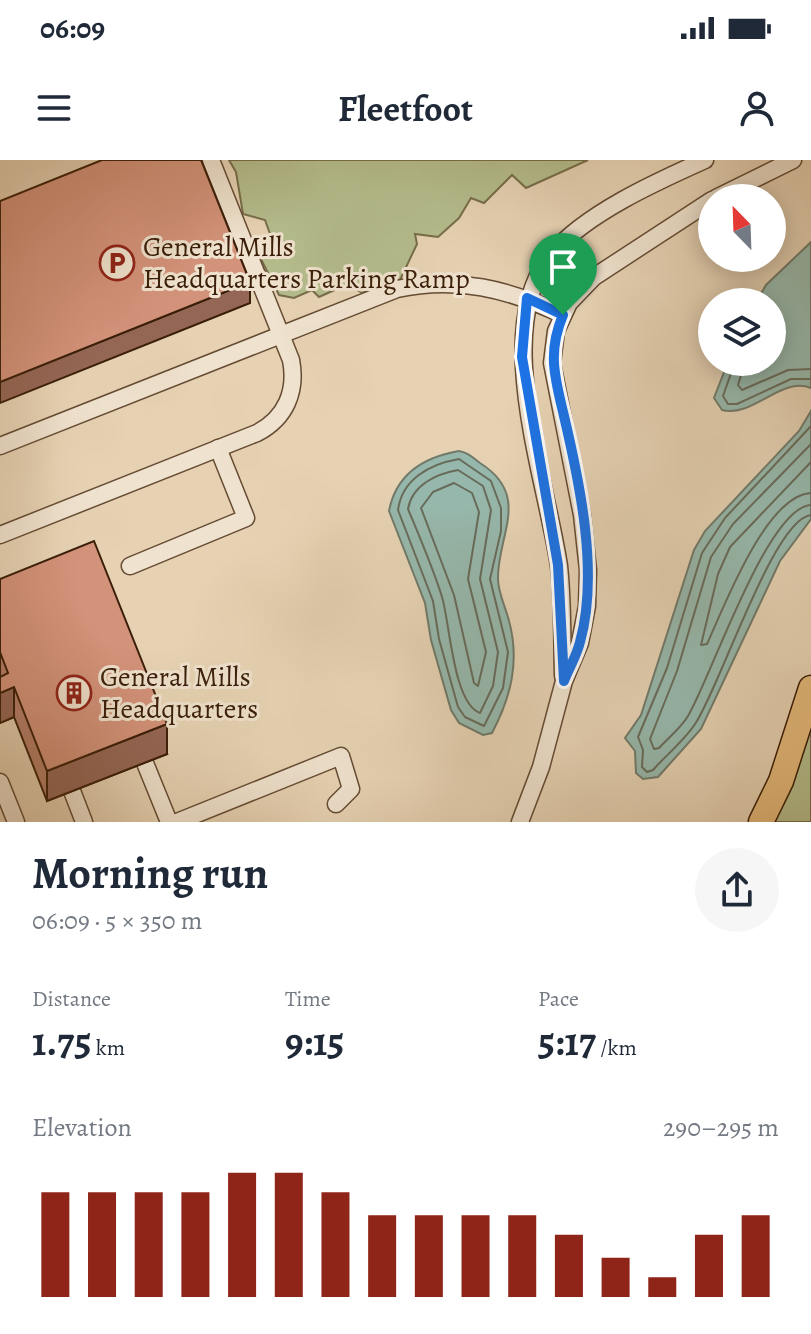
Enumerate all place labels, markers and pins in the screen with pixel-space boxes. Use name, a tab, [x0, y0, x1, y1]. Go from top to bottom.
place label: General Mills Headquarters Parking Ramp	[143, 228, 470, 298]
pin	[529, 233, 597, 315]
parking icon: General Mills Headquarters Parking Ramp	[98, 244, 136, 282]
place label: General Mills Headquarters	[100, 658, 258, 728]
building icon: General Mills Headquarters	[55, 674, 93, 712]

